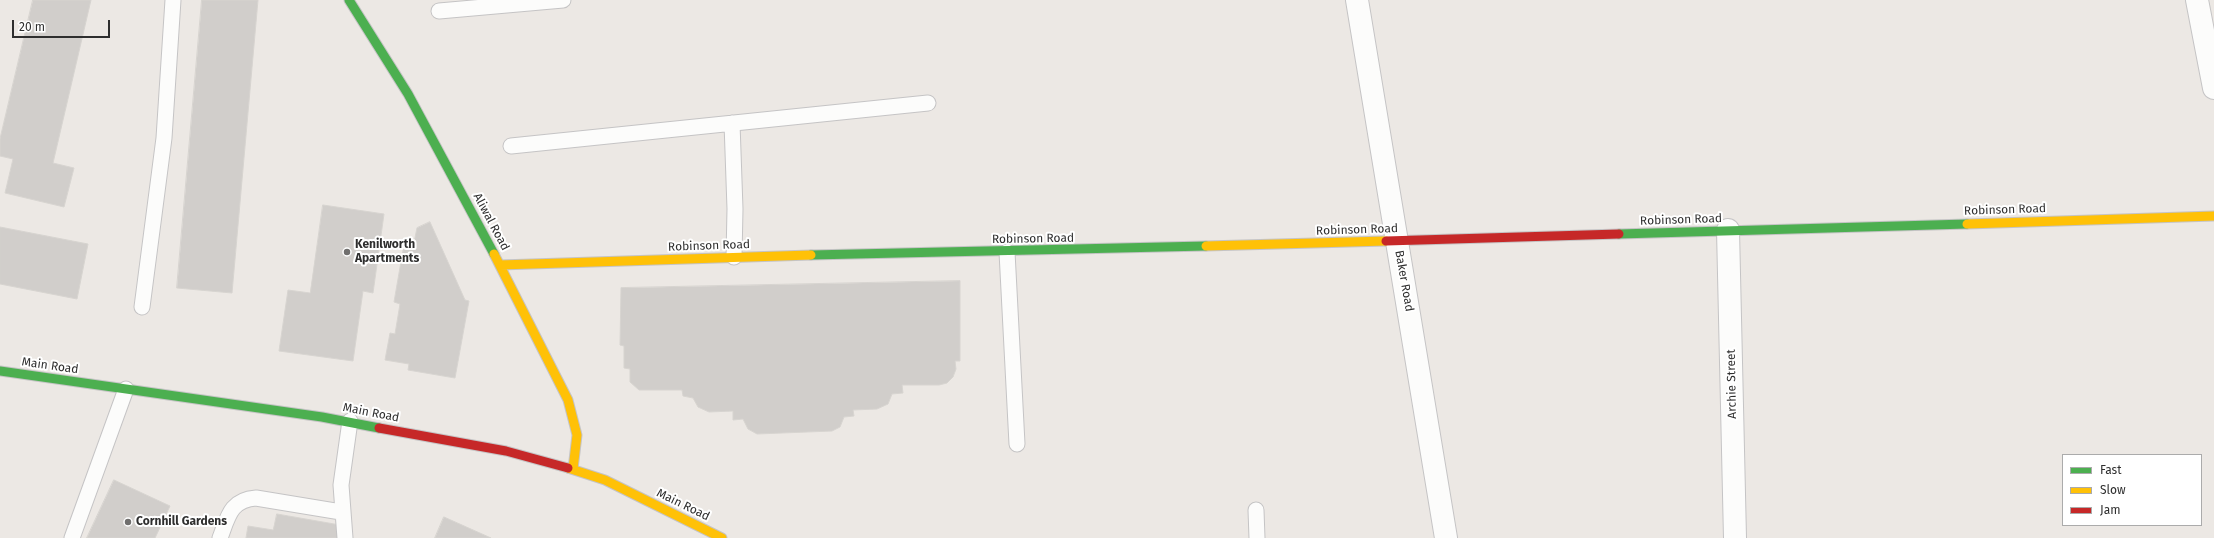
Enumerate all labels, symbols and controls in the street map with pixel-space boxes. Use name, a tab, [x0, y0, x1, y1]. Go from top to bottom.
scale bar	[14, 12, 112, 38]
text: 20 m	[19, 20, 45, 34]
street label: Aliwal Road	[470, 191, 512, 253]
street label: Robinson Road	[1964, 201, 2046, 219]
street label: Robinson Road	[1640, 211, 1722, 229]
street label: Robinson Road	[1316, 221, 1398, 239]
street label: Robinson Road	[992, 231, 1074, 247]
street label: Robinson Road	[668, 237, 750, 255]
place label: Kenilworth Apartments	[355, 238, 419, 266]
marker: Kenilworth Apartments	[342, 247, 352, 257]
street label: Baker Road	[1392, 249, 1416, 313]
street label: Archie Street	[1724, 349, 1740, 419]
street label: Main Road	[21, 355, 79, 377]
street label: Main Road	[342, 400, 400, 426]
legend	[2062, 454, 2202, 526]
text: Fast	[2100, 463, 2122, 477]
text: Slow	[2100, 483, 2126, 497]
street label: Main Road	[654, 486, 712, 524]
text: Jam	[2100, 503, 2120, 517]
place label: Cornhill Gardens	[136, 515, 227, 529]
marker: Cornhill Gardens	[123, 517, 133, 527]

